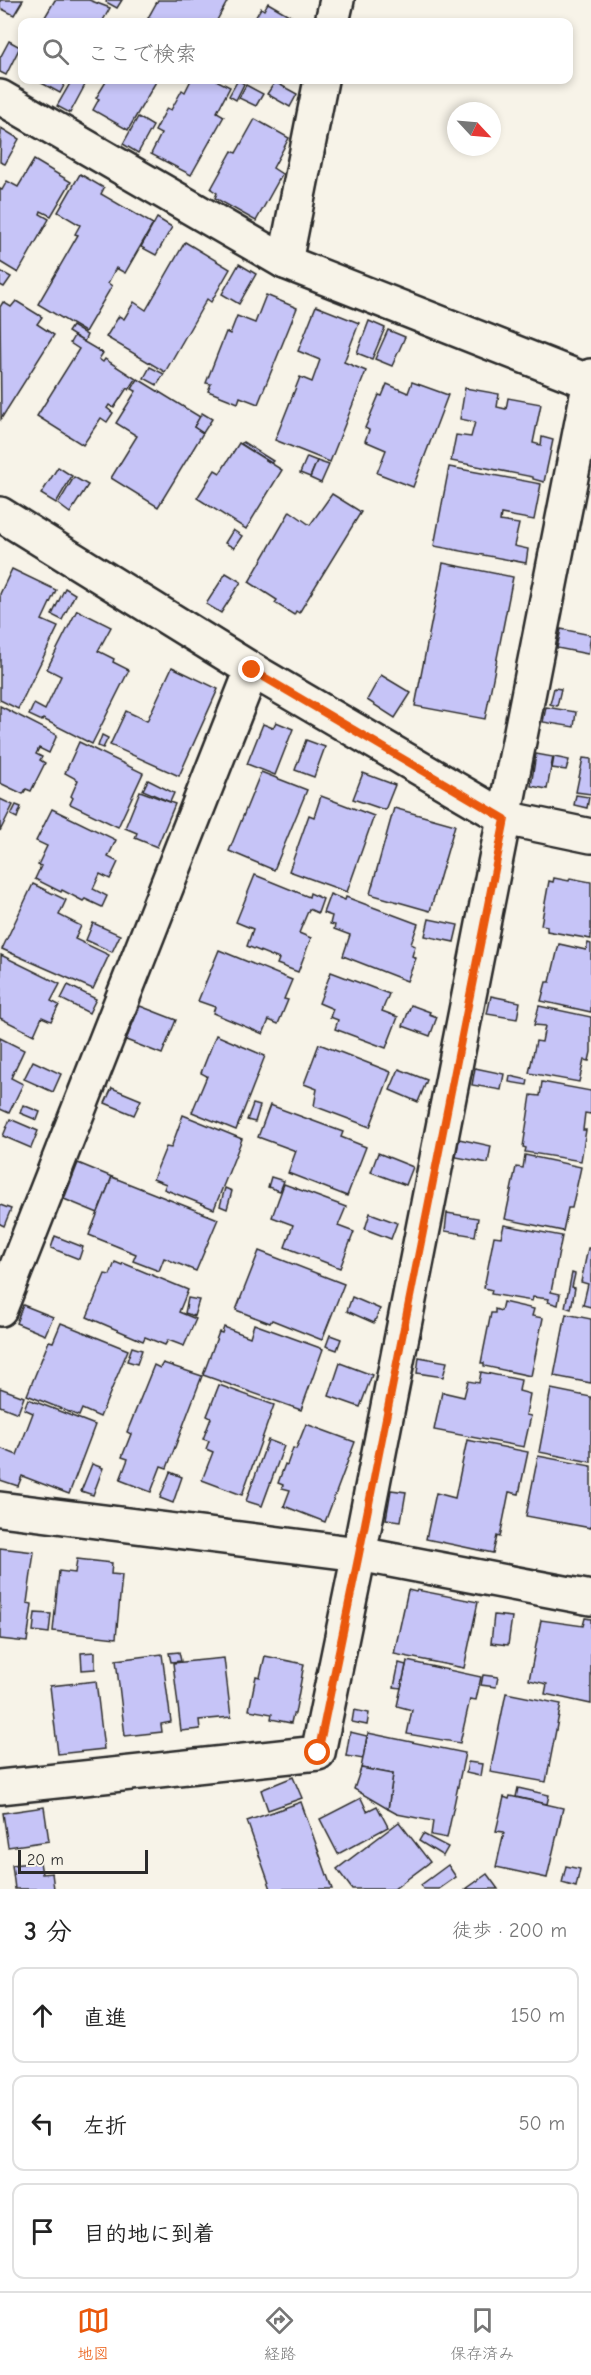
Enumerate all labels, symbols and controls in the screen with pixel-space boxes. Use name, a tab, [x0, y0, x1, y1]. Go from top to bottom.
search box	[18, 18, 573, 84]
icon: search	[39, 35, 72, 68]
text: ここで検索	[87, 41, 197, 67]
north arrow	[447, 102, 501, 156]
route end	[238, 656, 264, 682]
route start	[304, 1739, 330, 1765]
scale bar	[18, 1847, 148, 1874]
text: 20 m	[27, 1851, 64, 1869]
text: 3 分	[24, 1917, 72, 1947]
text: 徒歩 · 200 m	[452, 1919, 567, 1942]
icon: ahead	[26, 1999, 59, 2032]
text: 150 m	[511, 2004, 565, 2027]
text: 直進	[83, 2005, 127, 2031]
icon: left	[26, 2107, 59, 2140]
text: 50 m	[519, 2112, 565, 2135]
text: 左折	[83, 2113, 127, 2139]
icon: arrive	[26, 2215, 59, 2248]
text: 目的地に到着	[83, 2221, 215, 2247]
tab: 地図	[77, 2304, 110, 2364]
tab: 経路	[263, 2304, 296, 2364]
tab: 保存済み	[450, 2304, 514, 2364]

